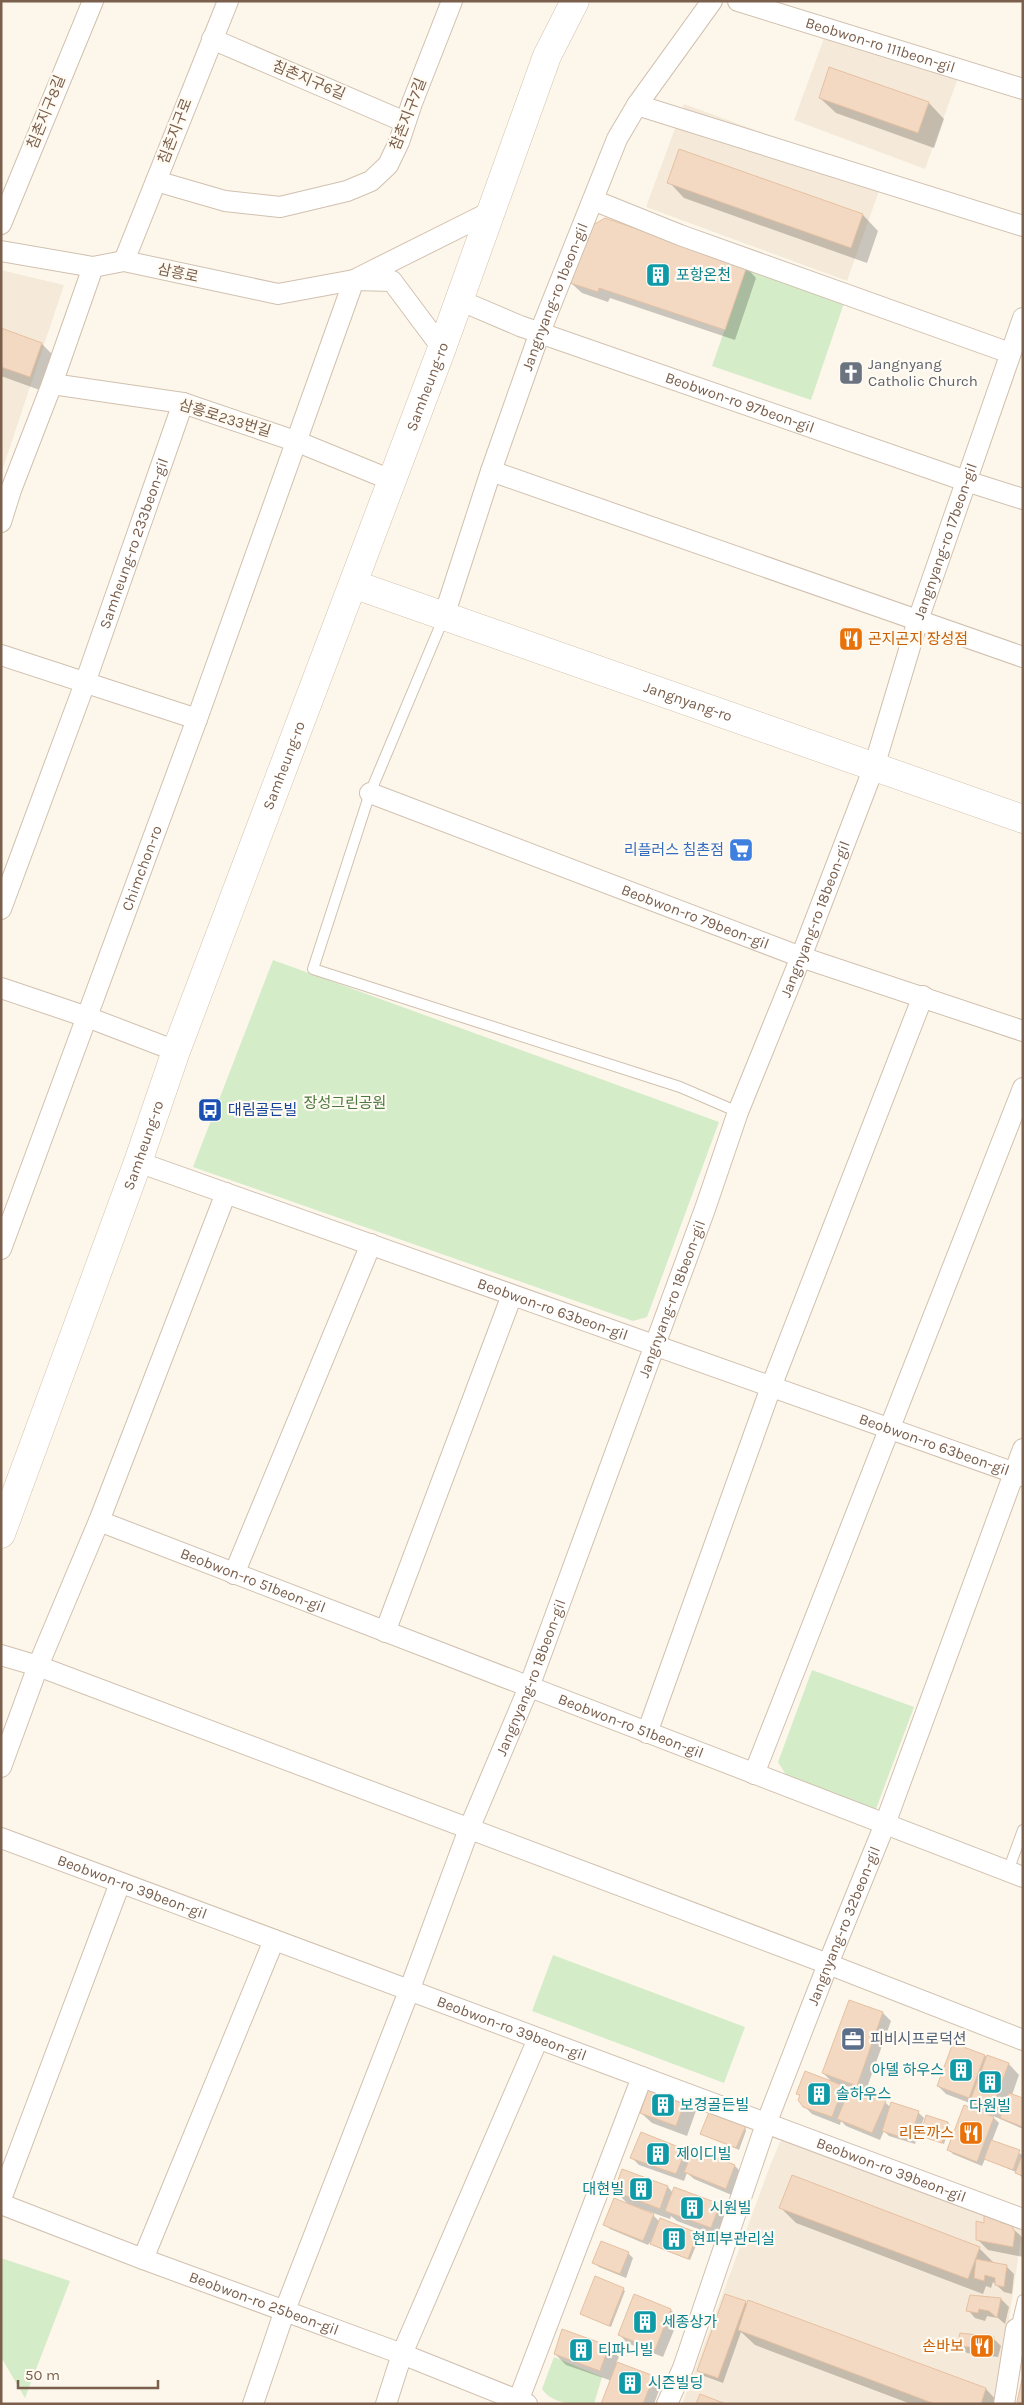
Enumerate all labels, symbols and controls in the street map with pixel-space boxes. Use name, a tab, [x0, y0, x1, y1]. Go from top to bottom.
street label: Beobwon-ro 111beon-gil	[803, 13, 957, 77]
street label: 침촌지구6길	[270, 57, 348, 103]
street label: 침촌지구8길	[23, 72, 69, 152]
street label: 참촌지구7길	[386, 75, 430, 153]
street label: 침촌지구로	[154, 96, 196, 166]
street label: Jangnyang-ro 1beon-gil	[518, 220, 592, 373]
street label: 삼흥로	[156, 260, 200, 286]
building icon: 포항온천	[645, 262, 671, 288]
place label: 포항온천	[676, 266, 731, 284]
street label: Samheung-ro	[402, 340, 452, 434]
place label: Jangnyang Catholic Church	[868, 355, 978, 390]
church icon: Jangnyang Catholic Church	[838, 360, 864, 386]
street label: Beobwon-ro 97beon-gil	[663, 368, 817, 437]
street label: 삼흥로233번길	[177, 395, 273, 441]
street label: Samheung-ro 233beon-gil	[96, 456, 172, 631]
street label: Jangnyang-ro 17beon-gil	[910, 461, 981, 622]
restaurant icon: 곤지곤지 장성점	[838, 626, 864, 652]
place label: 곤지곤지 장성점	[868, 630, 968, 648]
street label: Jangnyang-ro	[641, 678, 735, 725]
street label: Samheung-ro	[259, 719, 309, 812]
street label: Chimchon-ro	[118, 823, 166, 913]
supermarket icon: 리플러스 침촌점	[728, 837, 754, 863]
street label: Jangnyang-ro 18beon-gil	[777, 838, 854, 1000]
place label: 리플러스 침촌점	[624, 841, 724, 859]
street label: Beobwon-ro 79beon-gil	[619, 880, 772, 953]
park label: 장성그린공원	[304, 1094, 386, 1112]
bus stop icon: 대림골든빌	[197, 1097, 223, 1123]
street label: Samheung-ro	[119, 1098, 167, 1193]
place label: 대림골든빌	[228, 1101, 297, 1119]
street label: Jangnyang-ro 18beon-gil	[635, 1218, 709, 1380]
street label: Beobwon-ro 63beon-gil	[475, 1274, 630, 1344]
street label: Beobwon-ro 63beon-gil	[857, 1410, 1012, 1480]
street label: Beobwon-ro 51beon-gil	[178, 1544, 328, 1616]
street label: Jangnyang-ro 18beon-gil	[492, 1597, 570, 1758]
street label: Beobwon-ro 51beon-gil	[556, 1690, 706, 1762]
street label: Jangnyang-ro 32beon-gil	[804, 1844, 884, 2008]
street label: Beobwon-ro 39beon-gil	[55, 1851, 210, 1923]
street label: Beobwon-ro 39beon-gil	[434, 1992, 589, 2064]
office icon: 피비시프로덕션	[840, 2026, 866, 2052]
place label: 피비시프로덕션	[870, 2030, 967, 2048]
building icon: 아델 하우스	[948, 2057, 974, 2083]
place label: 아델 하우스	[871, 2061, 944, 2079]
building icon: 다원빌	[977, 2069, 1003, 2095]
building icon: 솔하우스	[806, 2081, 832, 2107]
place label: 솔하우스	[836, 2085, 891, 2103]
building icon: 보경골든빌	[650, 2092, 676, 2118]
place label: 보경골든빌	[680, 2096, 749, 2114]
place label: 다원빌	[969, 2097, 1011, 2115]
restaurant icon: 리돈까스	[958, 2120, 984, 2146]
place label: 리돈까스	[899, 2124, 954, 2142]
street label: Beobwon-ro 39beon-gil	[814, 2134, 969, 2206]
building icon: 제이디빌	[645, 2141, 671, 2167]
place label: 제이디빌	[676, 2145, 731, 2163]
building icon: 대현빌	[628, 2176, 654, 2202]
place label: 대현빌	[583, 2180, 624, 2198]
building icon: 시원빌	[679, 2195, 705, 2221]
place label: 시원빌	[710, 2199, 751, 2217]
building icon: 현피부관리실	[661, 2226, 687, 2252]
place label: 현피부관리실	[692, 2230, 775, 2248]
street label: Beobwon-ro 25beon-gil	[187, 2268, 341, 2339]
building icon: 세종상가	[632, 2309, 658, 2335]
place label: 세종상가	[662, 2313, 717, 2331]
restaurant icon: 손바보	[969, 2333, 995, 2359]
building icon: 티파니빌	[568, 2337, 594, 2363]
place label: 손바보	[923, 2337, 964, 2355]
place label: 티파니빌	[598, 2341, 653, 2359]
scale bar	[18, 2358, 158, 2390]
text: 50 m	[25, 2366, 60, 2384]
building icon: 시즌빌딩	[617, 2370, 643, 2396]
place label: 시즌빌딩	[648, 2374, 703, 2392]

